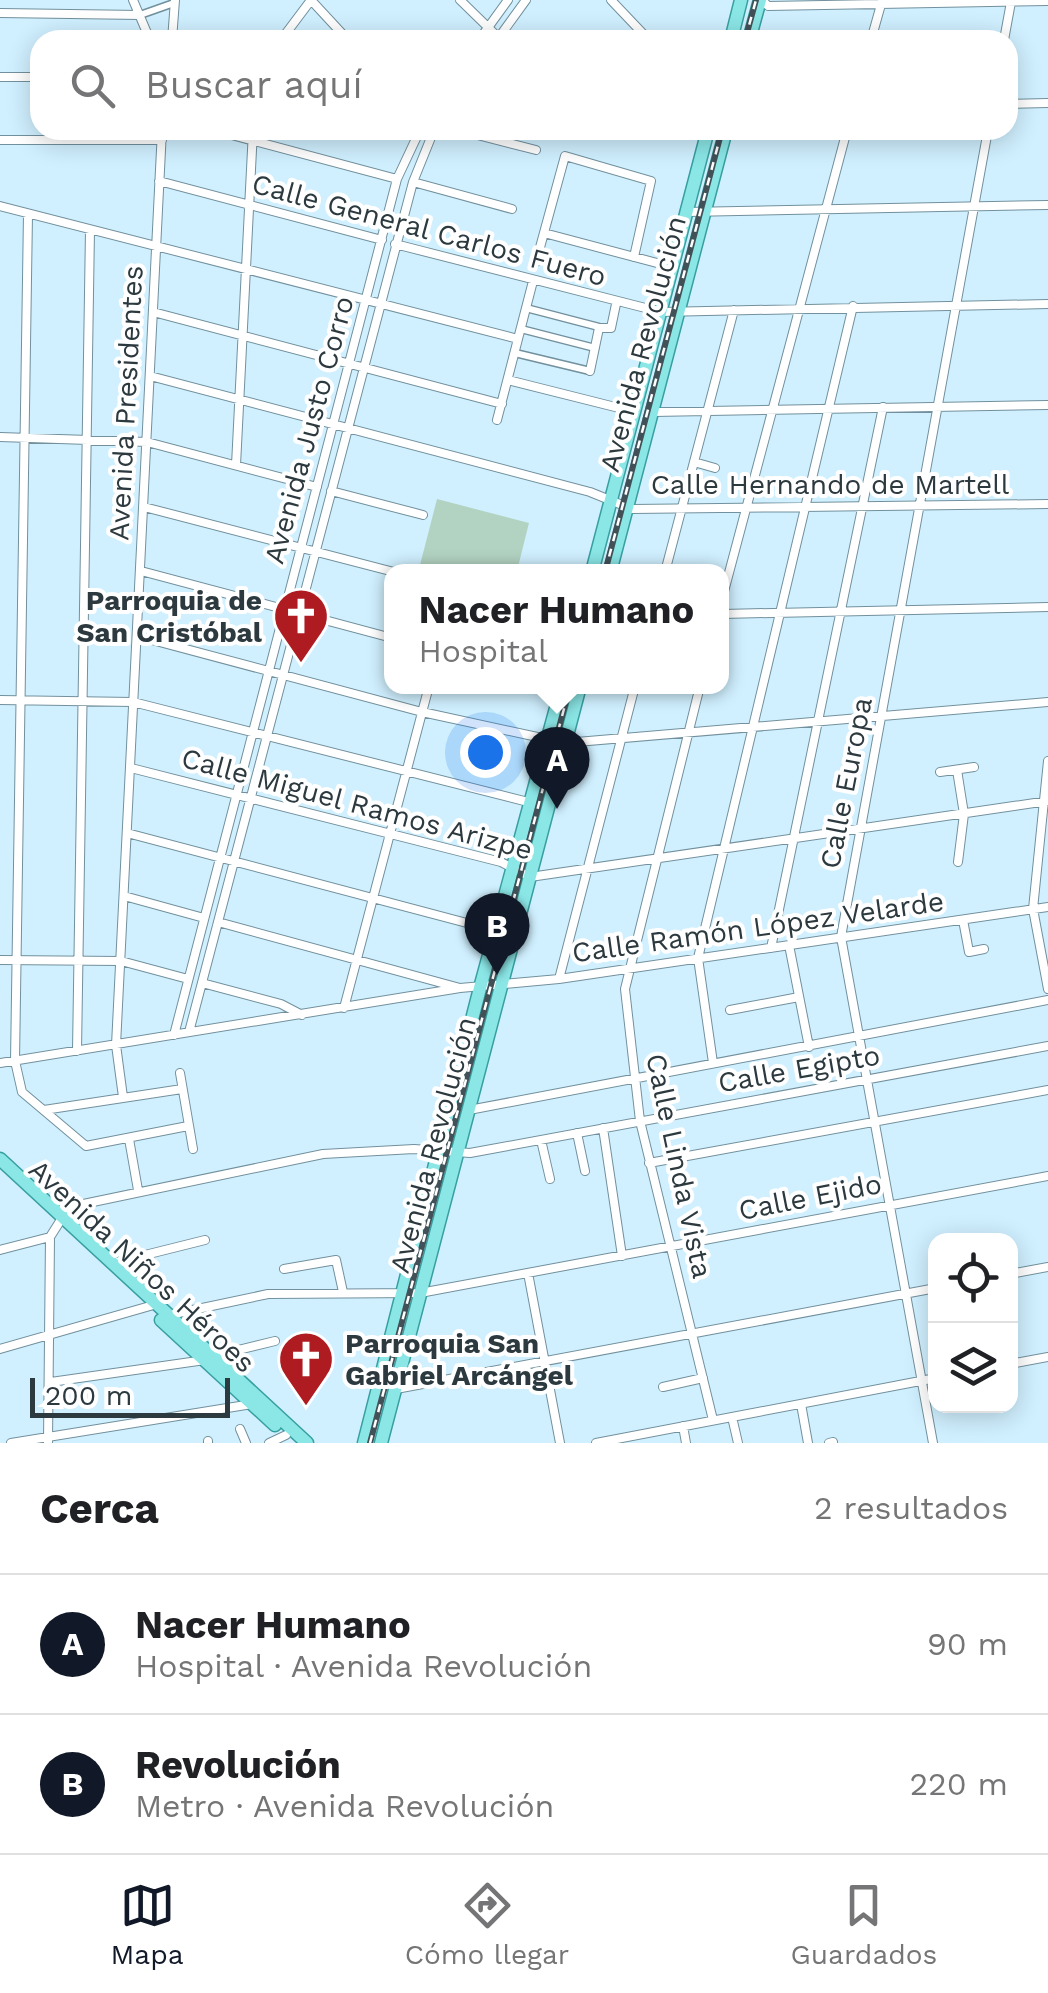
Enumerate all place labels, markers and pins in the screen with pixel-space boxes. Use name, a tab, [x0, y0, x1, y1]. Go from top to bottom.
place label: Parroquia de San Cristóbal	[76, 584, 263, 649]
church icon: Parroquia de San Cristóbal	[271, 586, 331, 665]
pin: A	[524, 726, 590, 809]
pin: B	[464, 892, 530, 975]
place label: Parroquia San Gabriel Arcángel	[345, 1327, 574, 1392]
church icon: Parroquia San Gabriel Arcángel	[276, 1329, 336, 1408]

